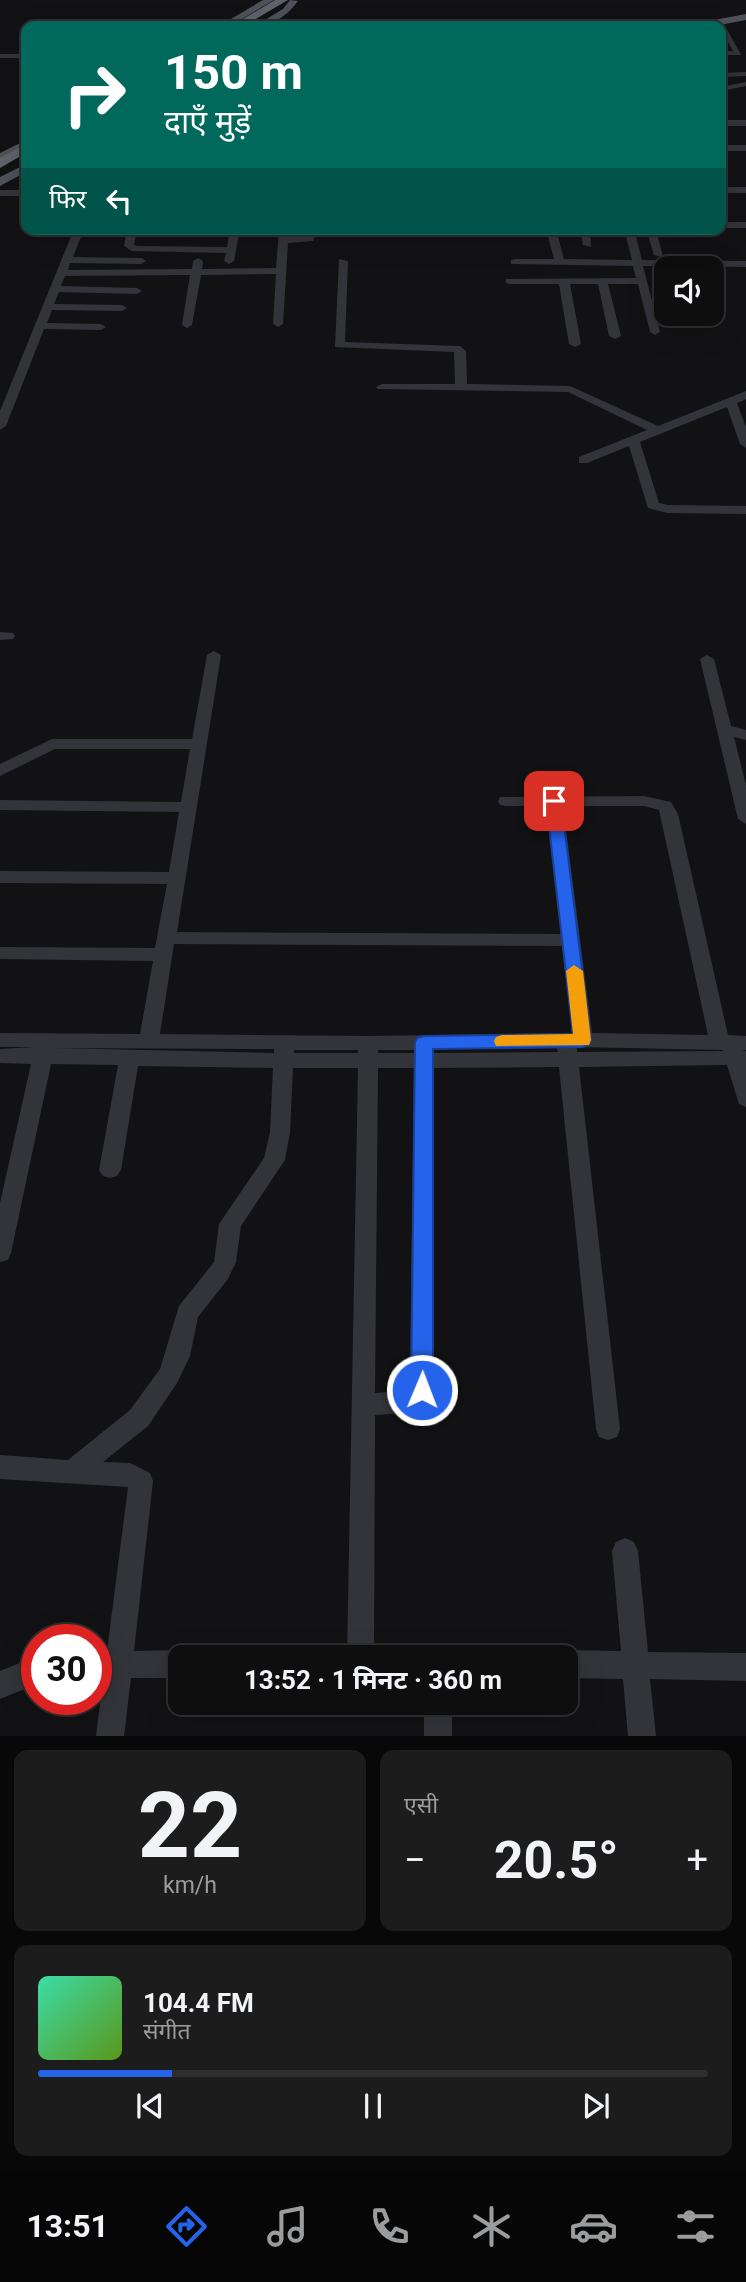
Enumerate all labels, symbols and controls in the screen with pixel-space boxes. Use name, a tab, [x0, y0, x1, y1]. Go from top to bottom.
text: 150 m	[164, 44, 303, 101]
icon: right	[49, 49, 140, 140]
text: दाएँ मुड़ें	[164, 103, 251, 141]
icon: left	[100, 182, 138, 220]
text: फिर	[49, 184, 86, 214]
map controls	[654, 256, 724, 326]
button: sound	[654, 256, 724, 326]
pin	[524, 771, 584, 831]
icon: arrive	[535, 782, 573, 820]
position arrow	[385, 1353, 459, 1427]
speed limit sign: 30	[21, 1624, 112, 1715]
text: 13:52 · 1 मिनट · 360 m	[244, 1665, 502, 1695]
text: 22	[138, 1773, 242, 1879]
text: एसी	[404, 1792, 438, 1819]
text: 20.5°	[494, 1830, 619, 1891]
text: −	[404, 1838, 426, 1882]
text: +	[686, 1838, 708, 1882]
text: km/h	[163, 1872, 217, 1899]
text: 104.4 FM	[143, 1988, 254, 2018]
text: संगीत	[143, 2018, 191, 2045]
icon: previous	[131, 2087, 169, 2125]
icon: pause	[354, 2087, 392, 2125]
icon: next	[577, 2087, 615, 2125]
icon: directions	[162, 2202, 211, 2251]
icon: music	[263, 2202, 312, 2251]
icon: phone	[365, 2202, 414, 2251]
icon: climate	[467, 2202, 516, 2251]
icon: car	[569, 2202, 618, 2251]
icon: filters	[671, 2202, 720, 2251]
text: 13:51	[26, 2207, 109, 2245]

